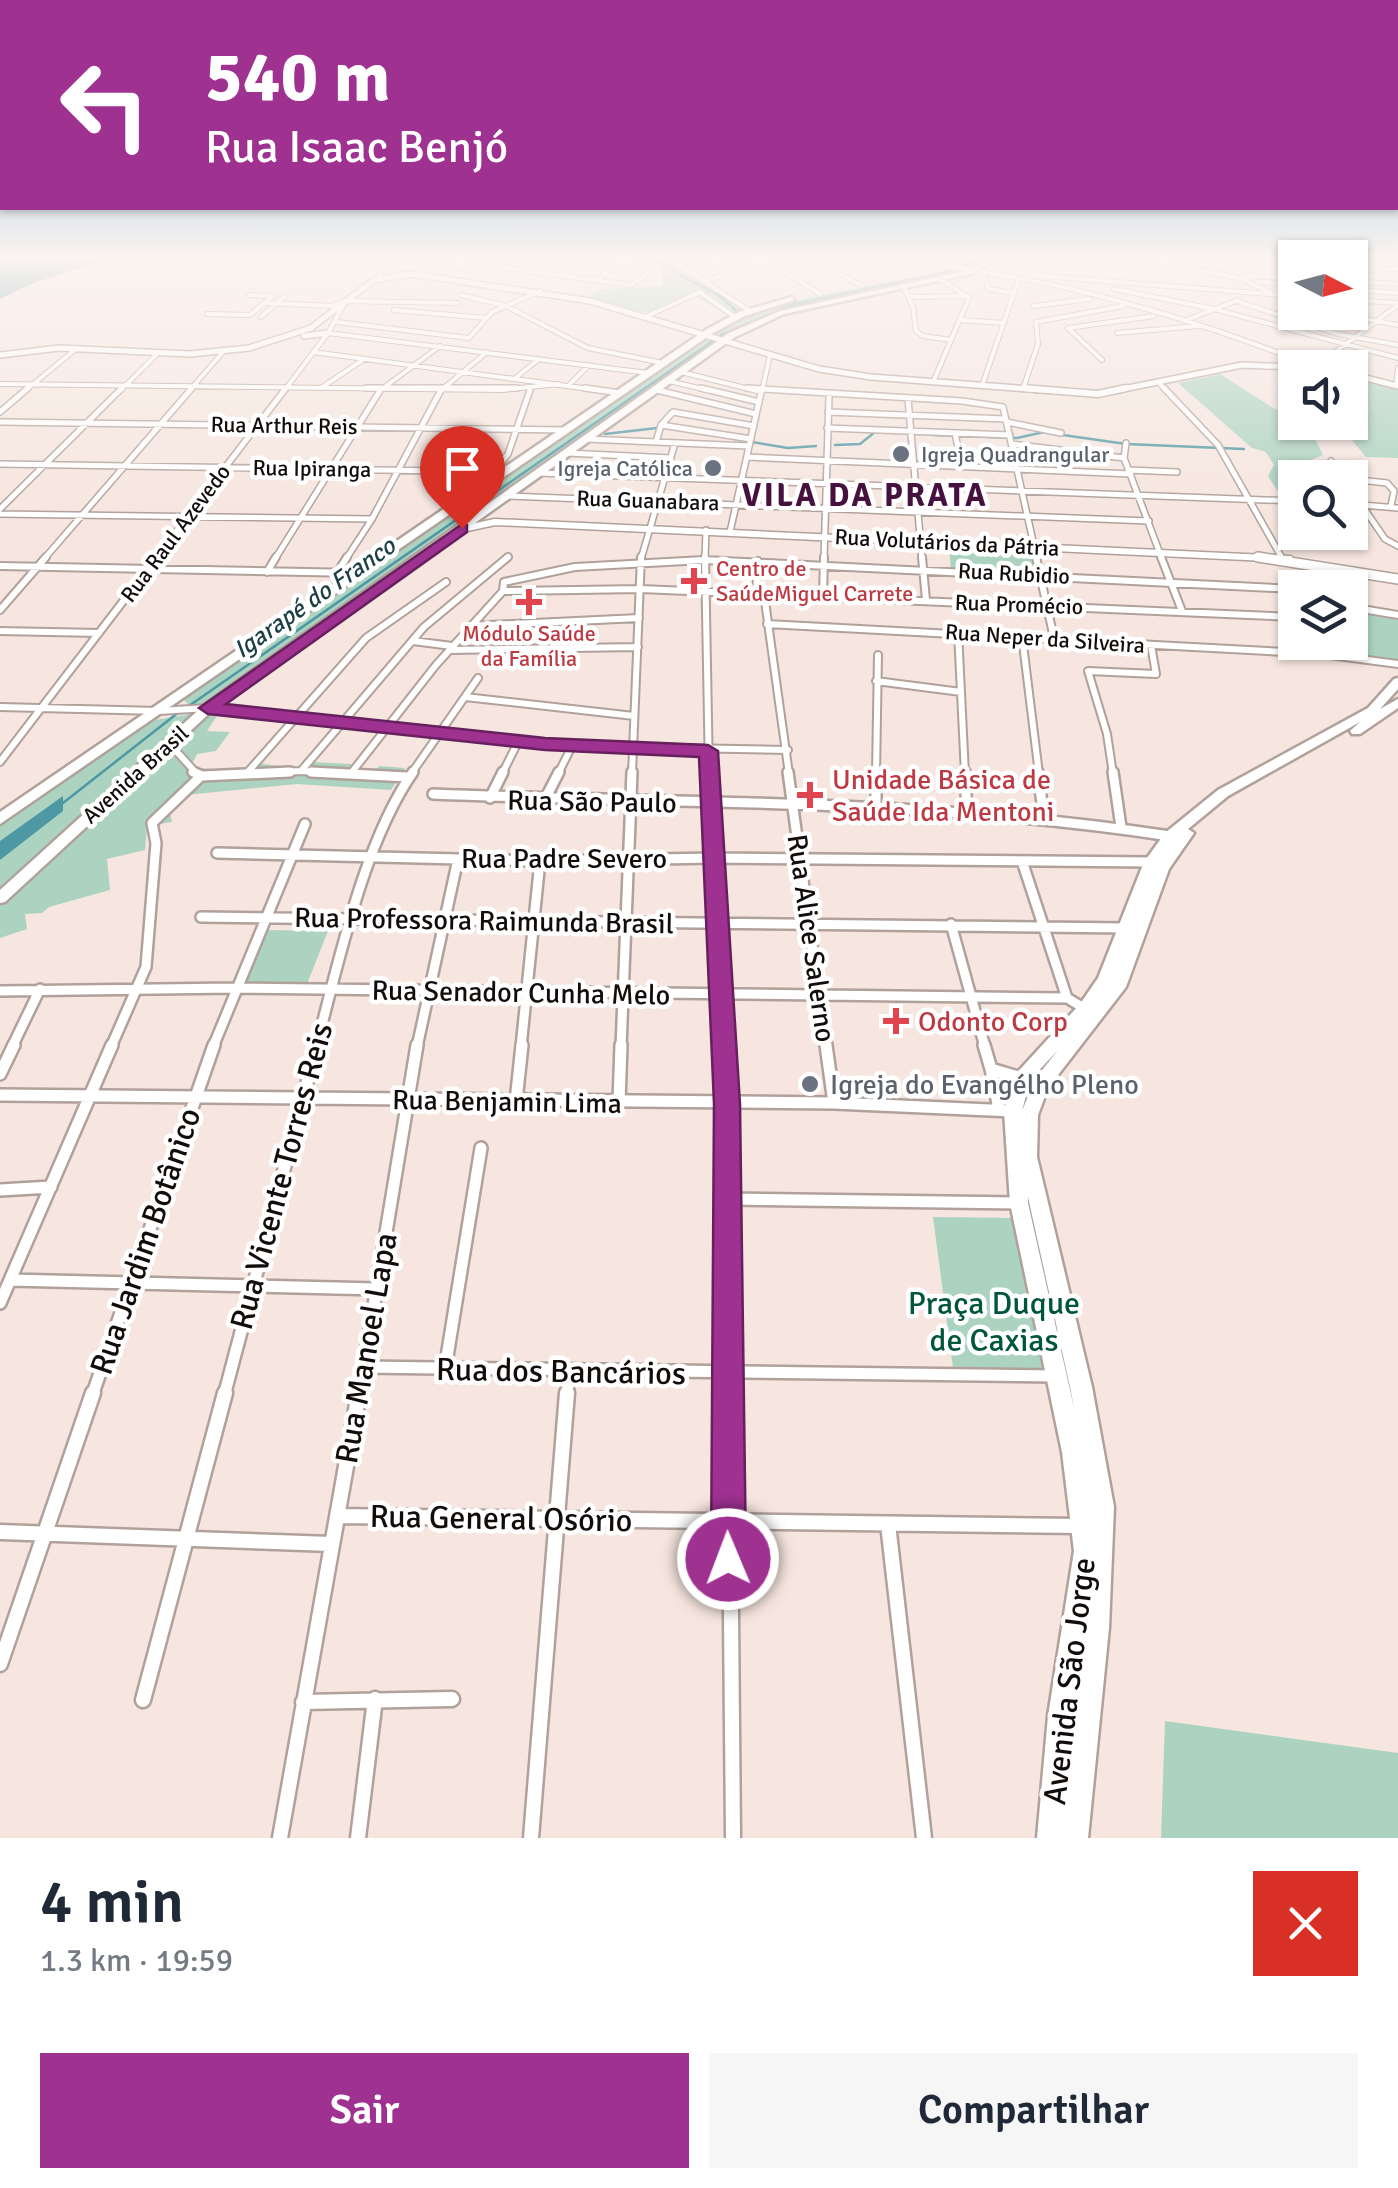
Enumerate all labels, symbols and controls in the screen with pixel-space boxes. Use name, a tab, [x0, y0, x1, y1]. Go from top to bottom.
text: 540 m	[205, 34, 390, 120]
icon: left	[40, 40, 170, 170]
text: Rua Isaac Benjó	[205, 120, 508, 175]
north arrow	[1278, 240, 1368, 330]
map controls	[1278, 240, 1368, 660]
button: sound	[1278, 350, 1368, 440]
street label: Rua Arthur Reis	[210, 411, 358, 440]
pin	[420, 426, 505, 529]
icon: arrive	[435, 441, 490, 496]
place label: Igreja Quadrangular	[921, 441, 1109, 468]
marker: Igreja Quadrangular	[890, 443, 912, 465]
street label: Rua Ipiranga	[252, 454, 372, 483]
place label: Igreja Católica	[557, 455, 693, 482]
marker: Igreja Católica	[702, 457, 724, 479]
street label: Rua Raul Azevedo	[115, 459, 236, 608]
button: search	[1278, 460, 1368, 550]
district label: VILA DA PRATA	[742, 476, 988, 515]
street label: Rua Guanabara	[576, 485, 720, 516]
street label: Rua Volutários da Pátria	[834, 523, 1060, 562]
water label: Igarapé do Franco	[227, 530, 402, 665]
place label: Centro de SaúdeMiguel Carrete	[716, 555, 913, 607]
street label: Rua Rubidio	[957, 557, 1071, 590]
marker: Centro de SaúdeMiguel Carrete	[681, 568, 707, 594]
button: layers	[1278, 570, 1368, 660]
marker: Módulo Saúde da Família	[516, 589, 542, 615]
street label: Rua Promécio	[954, 589, 1084, 620]
street label: Rua Neper da Silveira	[944, 618, 1146, 659]
place label: Módulo Saúde da Família	[462, 620, 596, 672]
street label: Avenida Brasil	[77, 720, 194, 829]
place label: Unidade Básica de Saúde Ida Mentoni	[832, 763, 1054, 829]
marker: Unidade Básica de Saúde Ida Mentoni	[797, 782, 823, 808]
street label: Rua São Paulo	[507, 784, 677, 820]
street label: Rua Alice Salerno	[780, 832, 842, 1044]
street label: Rua Padre Severo	[461, 842, 667, 876]
street label: Rua Professora Raimunda Brasil	[294, 901, 674, 941]
street label: Rua Senador Cunha Melo	[371, 973, 671, 1013]
place label: Odonto Corp	[918, 1005, 1068, 1039]
marker: Odonto Corp	[883, 1008, 909, 1034]
street label: Rua Vicente Torres Reis	[222, 1019, 341, 1334]
place label: Igreja do Evangélho Pleno	[830, 1068, 1139, 1102]
marker: Igreja do Evangélho Pleno	[799, 1073, 821, 1095]
street label: Rua Benjamin Lima	[392, 1083, 622, 1121]
street label: Rua Jardim Botânico	[82, 1103, 209, 1380]
street label: Rua Manoel Lapa	[327, 1230, 406, 1467]
park label: Praça Duque de Caxias	[908, 1284, 1080, 1360]
street label: Rua dos Bancários	[436, 1350, 686, 1393]
street label: Rua General Osório	[369, 1497, 633, 1540]
position arrow	[676, 1507, 780, 1611]
street label: Avenida São Jorge	[1035, 1555, 1104, 1807]
text: 4 min	[40, 1866, 184, 1940]
button: close	[1253, 1871, 1358, 1976]
text: 1.3 km · 19:59	[40, 1941, 233, 1980]
button: Sair	[40, 2053, 689, 2168]
button: Compartilhar	[709, 2053, 1358, 2168]

